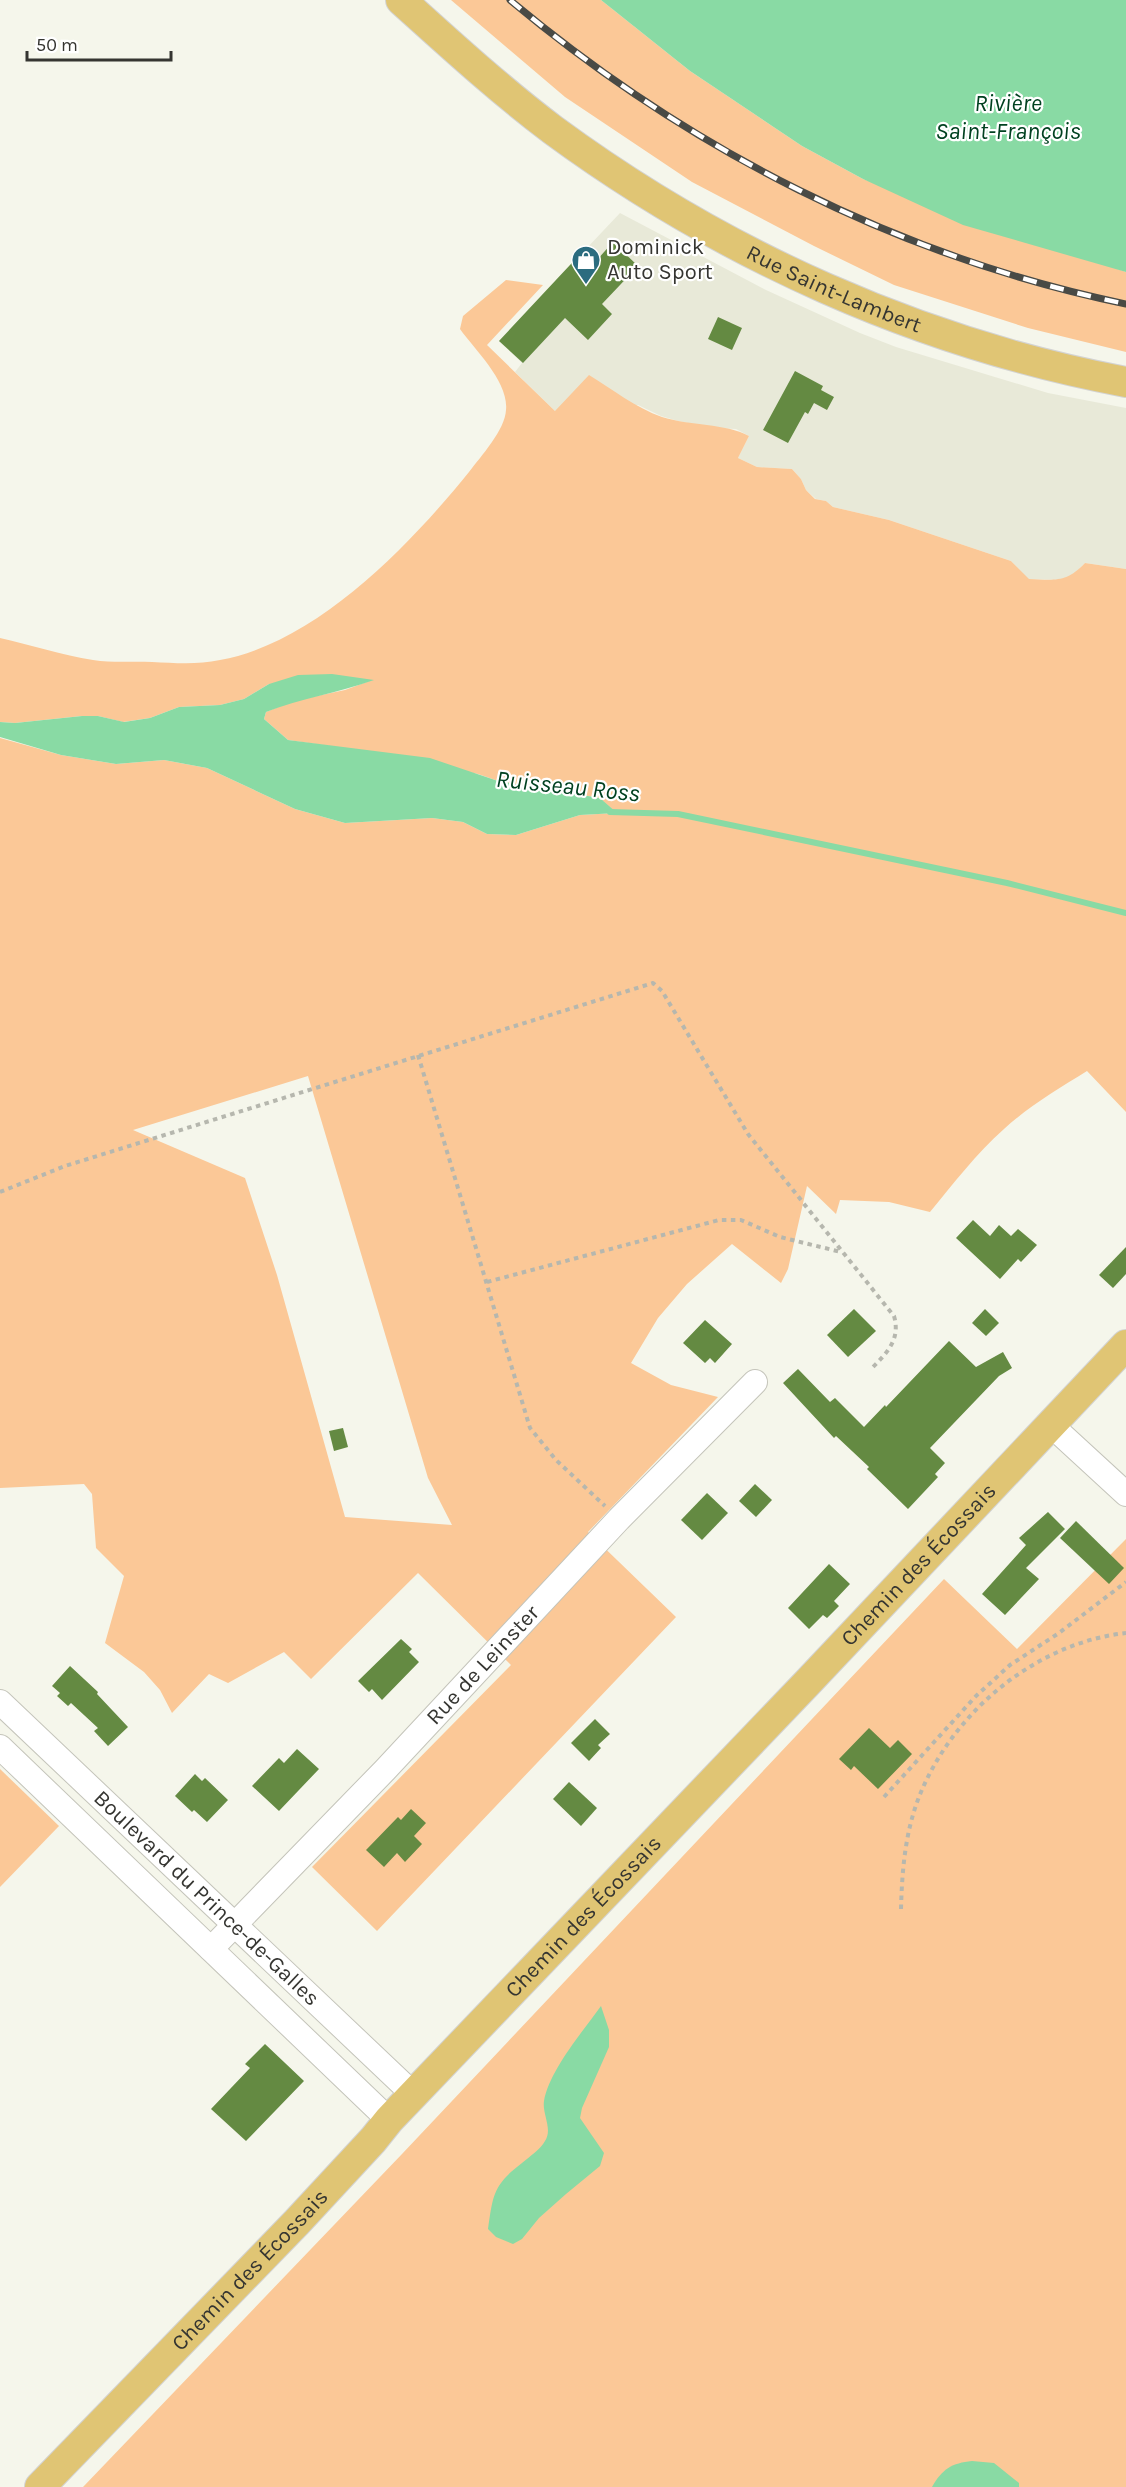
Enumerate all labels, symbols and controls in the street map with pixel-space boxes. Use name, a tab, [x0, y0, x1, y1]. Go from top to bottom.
scale bar	[27, 24, 171, 62]
text: 50 m	[36, 34, 78, 56]
water label: Rivière Saint-François	[935, 89, 1081, 145]
place label: Dominick Auto Sport	[607, 234, 713, 285]
street label: Rue Saint-Lambert	[742, 240, 925, 338]
shop icon: Dominick Auto Sport	[570, 244, 602, 286]
water label: Ruisseau Ross	[495, 765, 641, 807]
street label: Chemin des Écossais	[836, 1478, 1002, 1651]
street label: Rue de Leinster	[421, 1600, 545, 1730]
street label: Boulevard du Prince-de-Galles	[88, 1785, 325, 2011]
street label: Chemin des Écossais	[500, 1830, 667, 2003]
street label: Chemin des Écossais	[166, 2184, 334, 2356]

